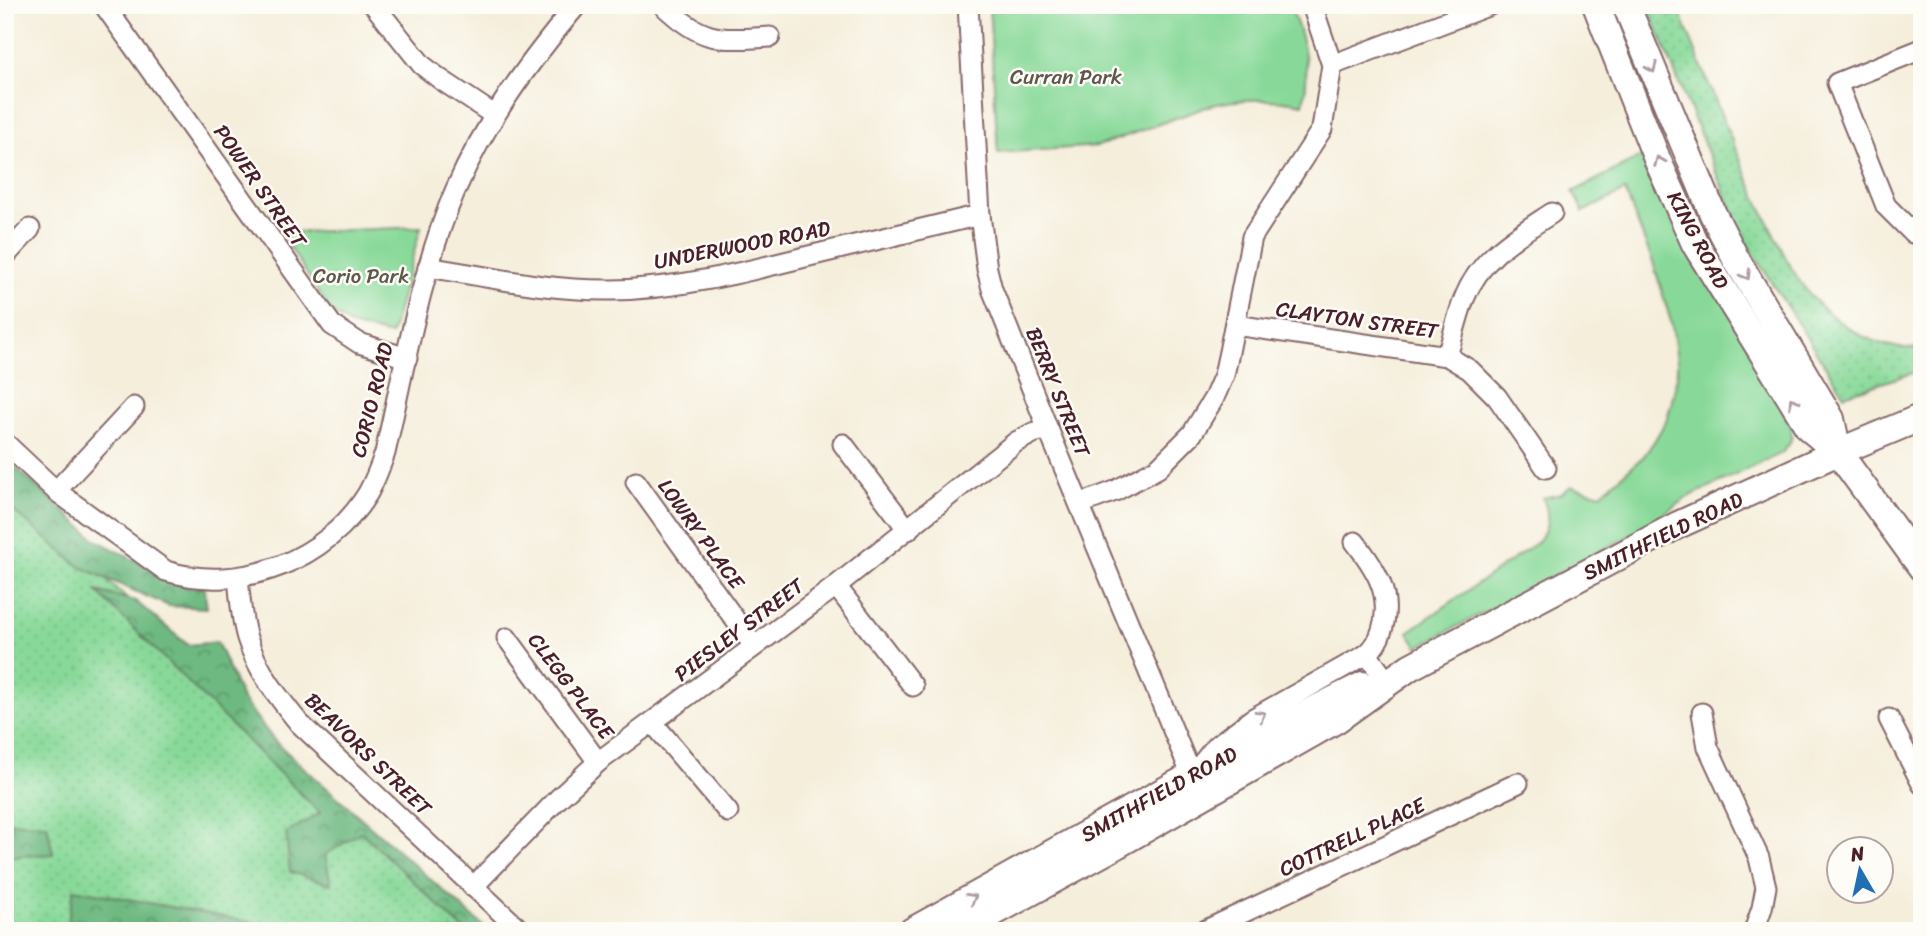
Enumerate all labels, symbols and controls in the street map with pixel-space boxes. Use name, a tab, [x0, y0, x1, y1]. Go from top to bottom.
park label: Curran Park	[1010, 58, 1122, 96]
one-way arrow	[1644, 61, 1658, 74]
street label: POWER STREET	[203, 116, 318, 257]
one-way arrow	[1653, 156, 1667, 168]
street label: KING ROAD	[1656, 184, 1740, 297]
street label: UNDERWOOD ROAD	[651, 209, 834, 281]
park label: Corio Park	[313, 257, 409, 295]
one-way arrow	[1738, 268, 1751, 281]
street label: CLAYTON STREET	[1274, 290, 1442, 350]
street label: BERRY STREET	[1015, 321, 1102, 464]
street label: CORIO ROAD	[339, 338, 405, 462]
one-way arrow	[1788, 397, 1801, 410]
street label: LOWRY PLACE	[647, 470, 755, 599]
street label: SMITHFIELD ROAD	[1576, 480, 1750, 591]
street label: PIESLEY STREET	[666, 567, 814, 692]
street label: CLEGG PLACE	[518, 624, 625, 749]
street label: BEAVORS STREET	[295, 683, 442, 826]
one-way arrow	[1253, 710, 1266, 723]
street label: SMITHFIELD ROAD	[1073, 735, 1245, 853]
street label: COTTRELL PLACE	[1272, 786, 1433, 888]
north arrow	[1826, 834, 1896, 904]
text: N	[1847, 836, 1867, 871]
one-way arrow	[965, 893, 977, 906]

